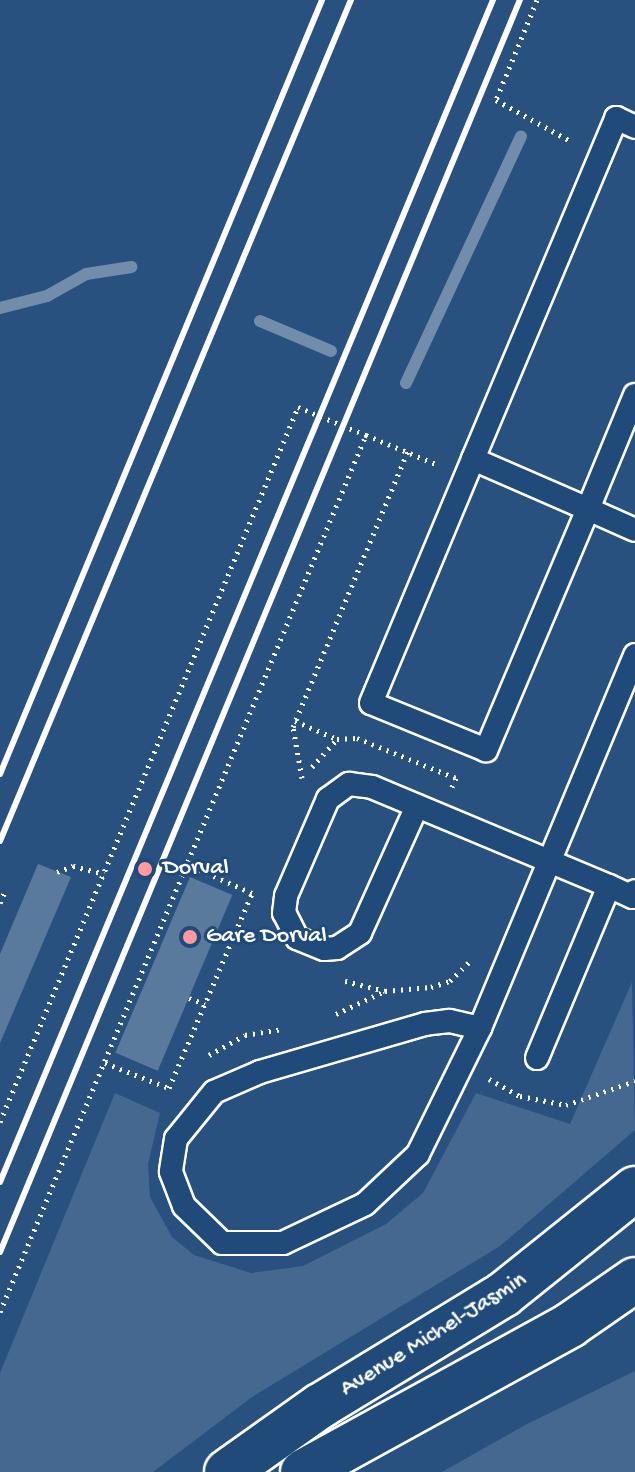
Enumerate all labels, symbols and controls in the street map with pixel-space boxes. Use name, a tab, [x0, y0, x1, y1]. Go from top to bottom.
place label: Dorval	[163, 855, 229, 883]
marker: Dorval	[134, 858, 156, 880]
place label: Gare Dorval	[206, 923, 327, 951]
marker: Gare Dorval	[181, 928, 199, 946]
street label: Avenue Michel-Jasmin	[335, 1266, 533, 1404]

